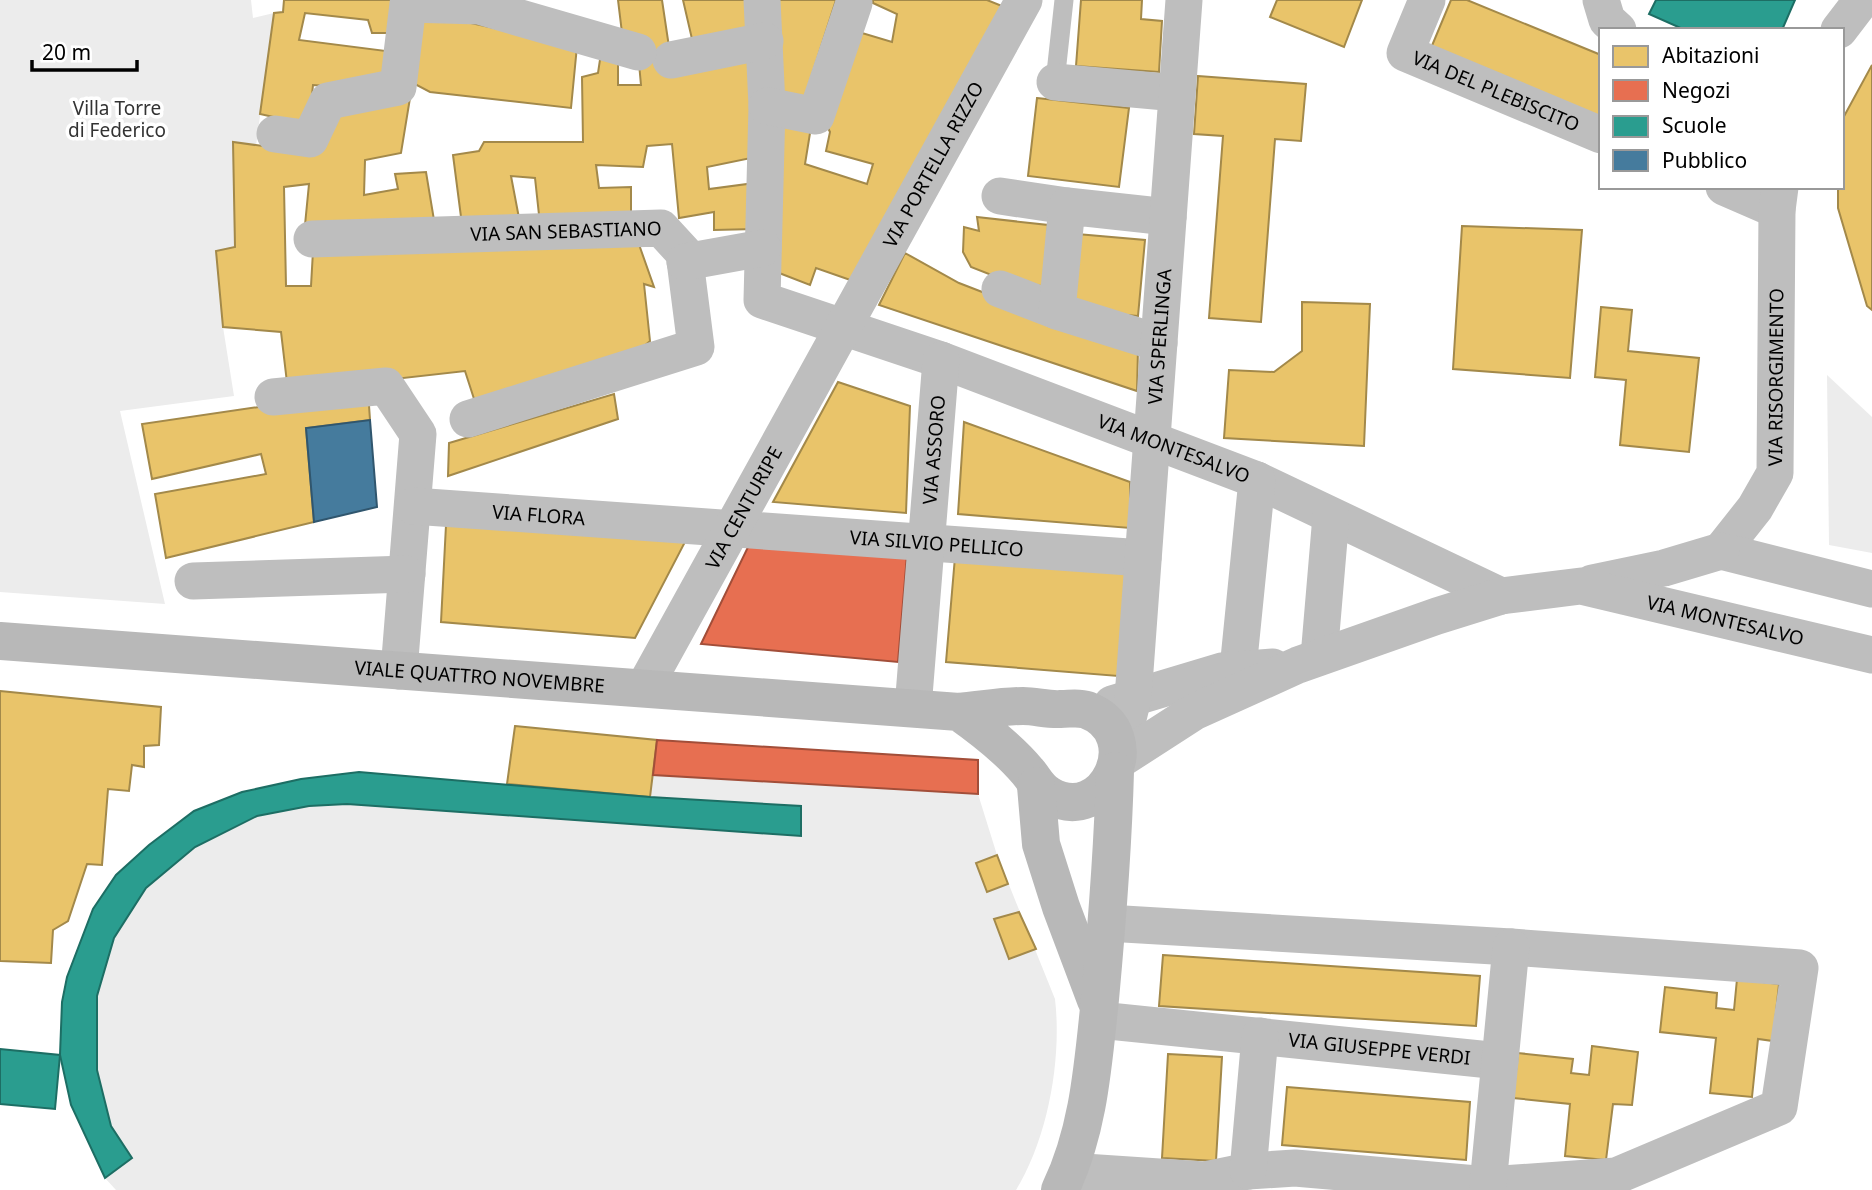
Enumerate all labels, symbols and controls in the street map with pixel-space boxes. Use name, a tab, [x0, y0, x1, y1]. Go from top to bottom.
scale bar	[32, 28, 136, 72]
legend	[1599, 28, 1844, 189]
text: 20 m	[42, 38, 91, 66]
text: Abitazioni	[1662, 41, 1760, 69]
street label: VIA DEL PLEBISCITO	[1408, 44, 1584, 138]
text: Negozi	[1662, 76, 1731, 104]
street label: VIA PORTELLA RIZZO	[877, 77, 989, 252]
park label: Villa Torre di Federico	[68, 95, 166, 143]
text: Scuole	[1662, 111, 1727, 139]
text: Pubblico	[1662, 146, 1747, 174]
street label: VIA SAN SEBASTIANO	[470, 215, 662, 247]
street label: VIA SPERLINGA	[1141, 267, 1177, 405]
street label: VIA RISORGIMENTO	[1762, 288, 1789, 466]
street label: VIA ASSORO	[916, 394, 951, 505]
street label: VIA MONTESALVO	[1094, 408, 1254, 489]
street label: VIA CENTURIPE	[699, 441, 788, 574]
street label: VIA FLORA	[491, 499, 587, 531]
street label: VIA SILVIO PELLICO	[849, 524, 1024, 562]
street label: VIA MONTESALVO	[1644, 589, 1807, 651]
street label: VIALE QUATTRO NOVEMBRE	[354, 654, 606, 699]
street label: VIA GIUSEPPE VERDI	[1287, 1026, 1472, 1071]

